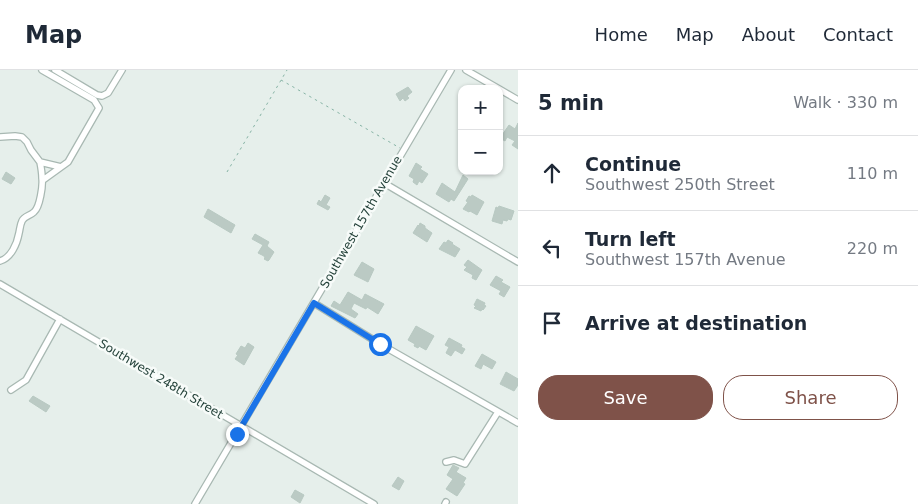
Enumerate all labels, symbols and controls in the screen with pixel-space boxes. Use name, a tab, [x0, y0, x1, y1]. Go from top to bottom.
text: Map	[25, 21, 82, 49]
text: Home	[595, 24, 648, 45]
text: Map	[676, 24, 714, 45]
text: About	[742, 24, 795, 45]
text: Contact	[823, 24, 893, 45]
map controls	[458, 85, 503, 175]
button: +	[458, 85, 503, 130]
text: 5 min	[538, 91, 604, 115]
text: Walk · 330 m	[793, 93, 898, 112]
button: −	[458, 130, 503, 175]
street label: Southwest 157th Avenue	[317, 153, 405, 291]
text: Continue	[585, 153, 681, 175]
icon: ahead	[538, 159, 566, 187]
text: 110 m	[847, 164, 898, 183]
text: Southwest 250th Street	[585, 175, 775, 194]
text: Turn left	[585, 228, 676, 250]
icon: left	[538, 234, 566, 262]
text: 220 m	[847, 239, 898, 258]
text: Southwest 157th Avenue	[585, 250, 786, 269]
icon: arrive	[538, 309, 566, 337]
text: Arrive at destination	[585, 312, 807, 334]
route start	[369, 333, 392, 356]
street label: Southwest 248th Street	[96, 336, 226, 422]
button: Save	[538, 375, 713, 420]
button: Share	[723, 375, 898, 420]
route end	[226, 423, 249, 446]

